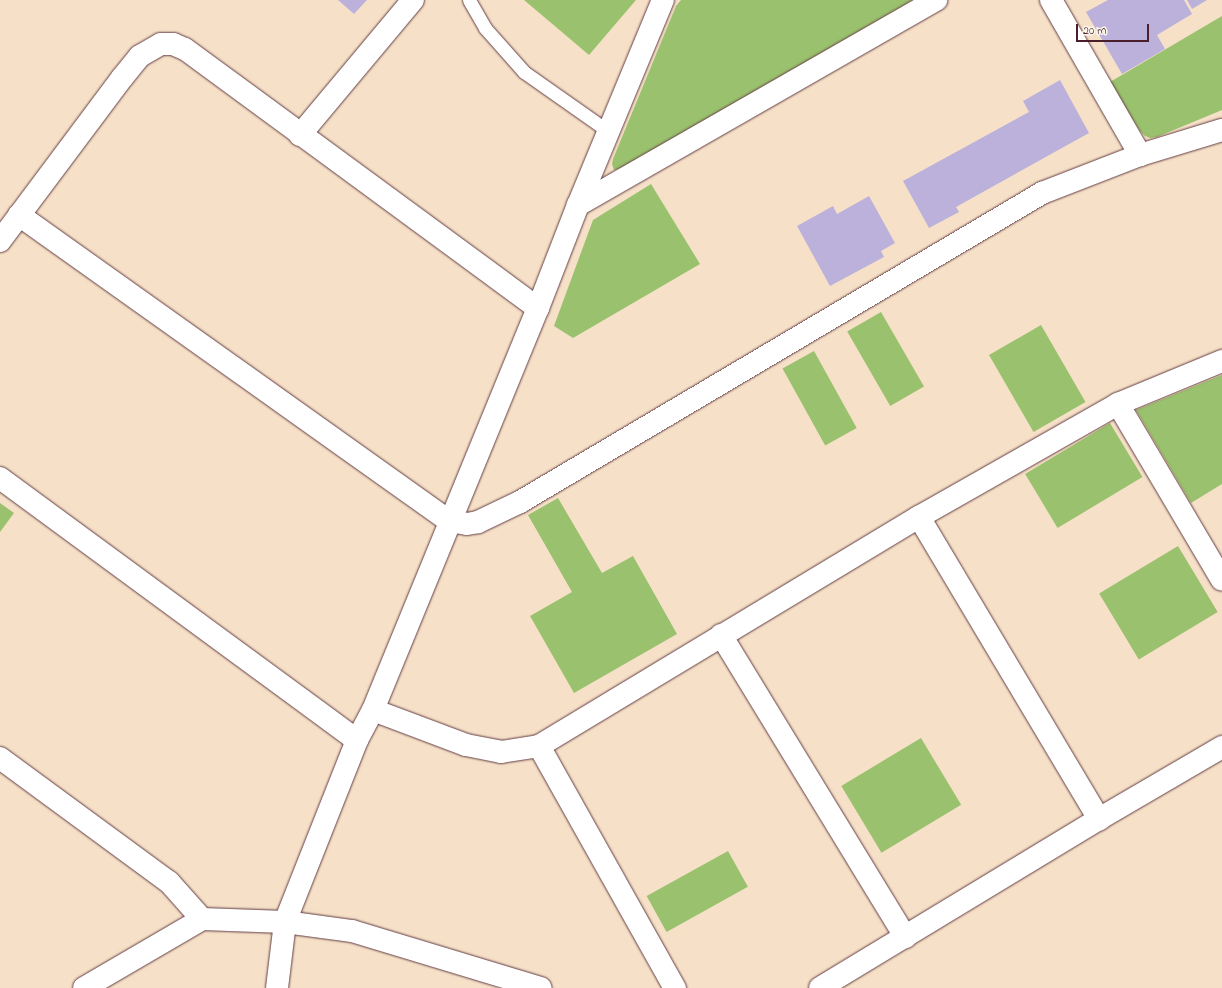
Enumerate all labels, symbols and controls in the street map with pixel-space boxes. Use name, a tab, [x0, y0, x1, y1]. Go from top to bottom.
scale bar	[1078, 16, 1151, 42]
text: 20 m	[1083, 22, 1106, 40]

